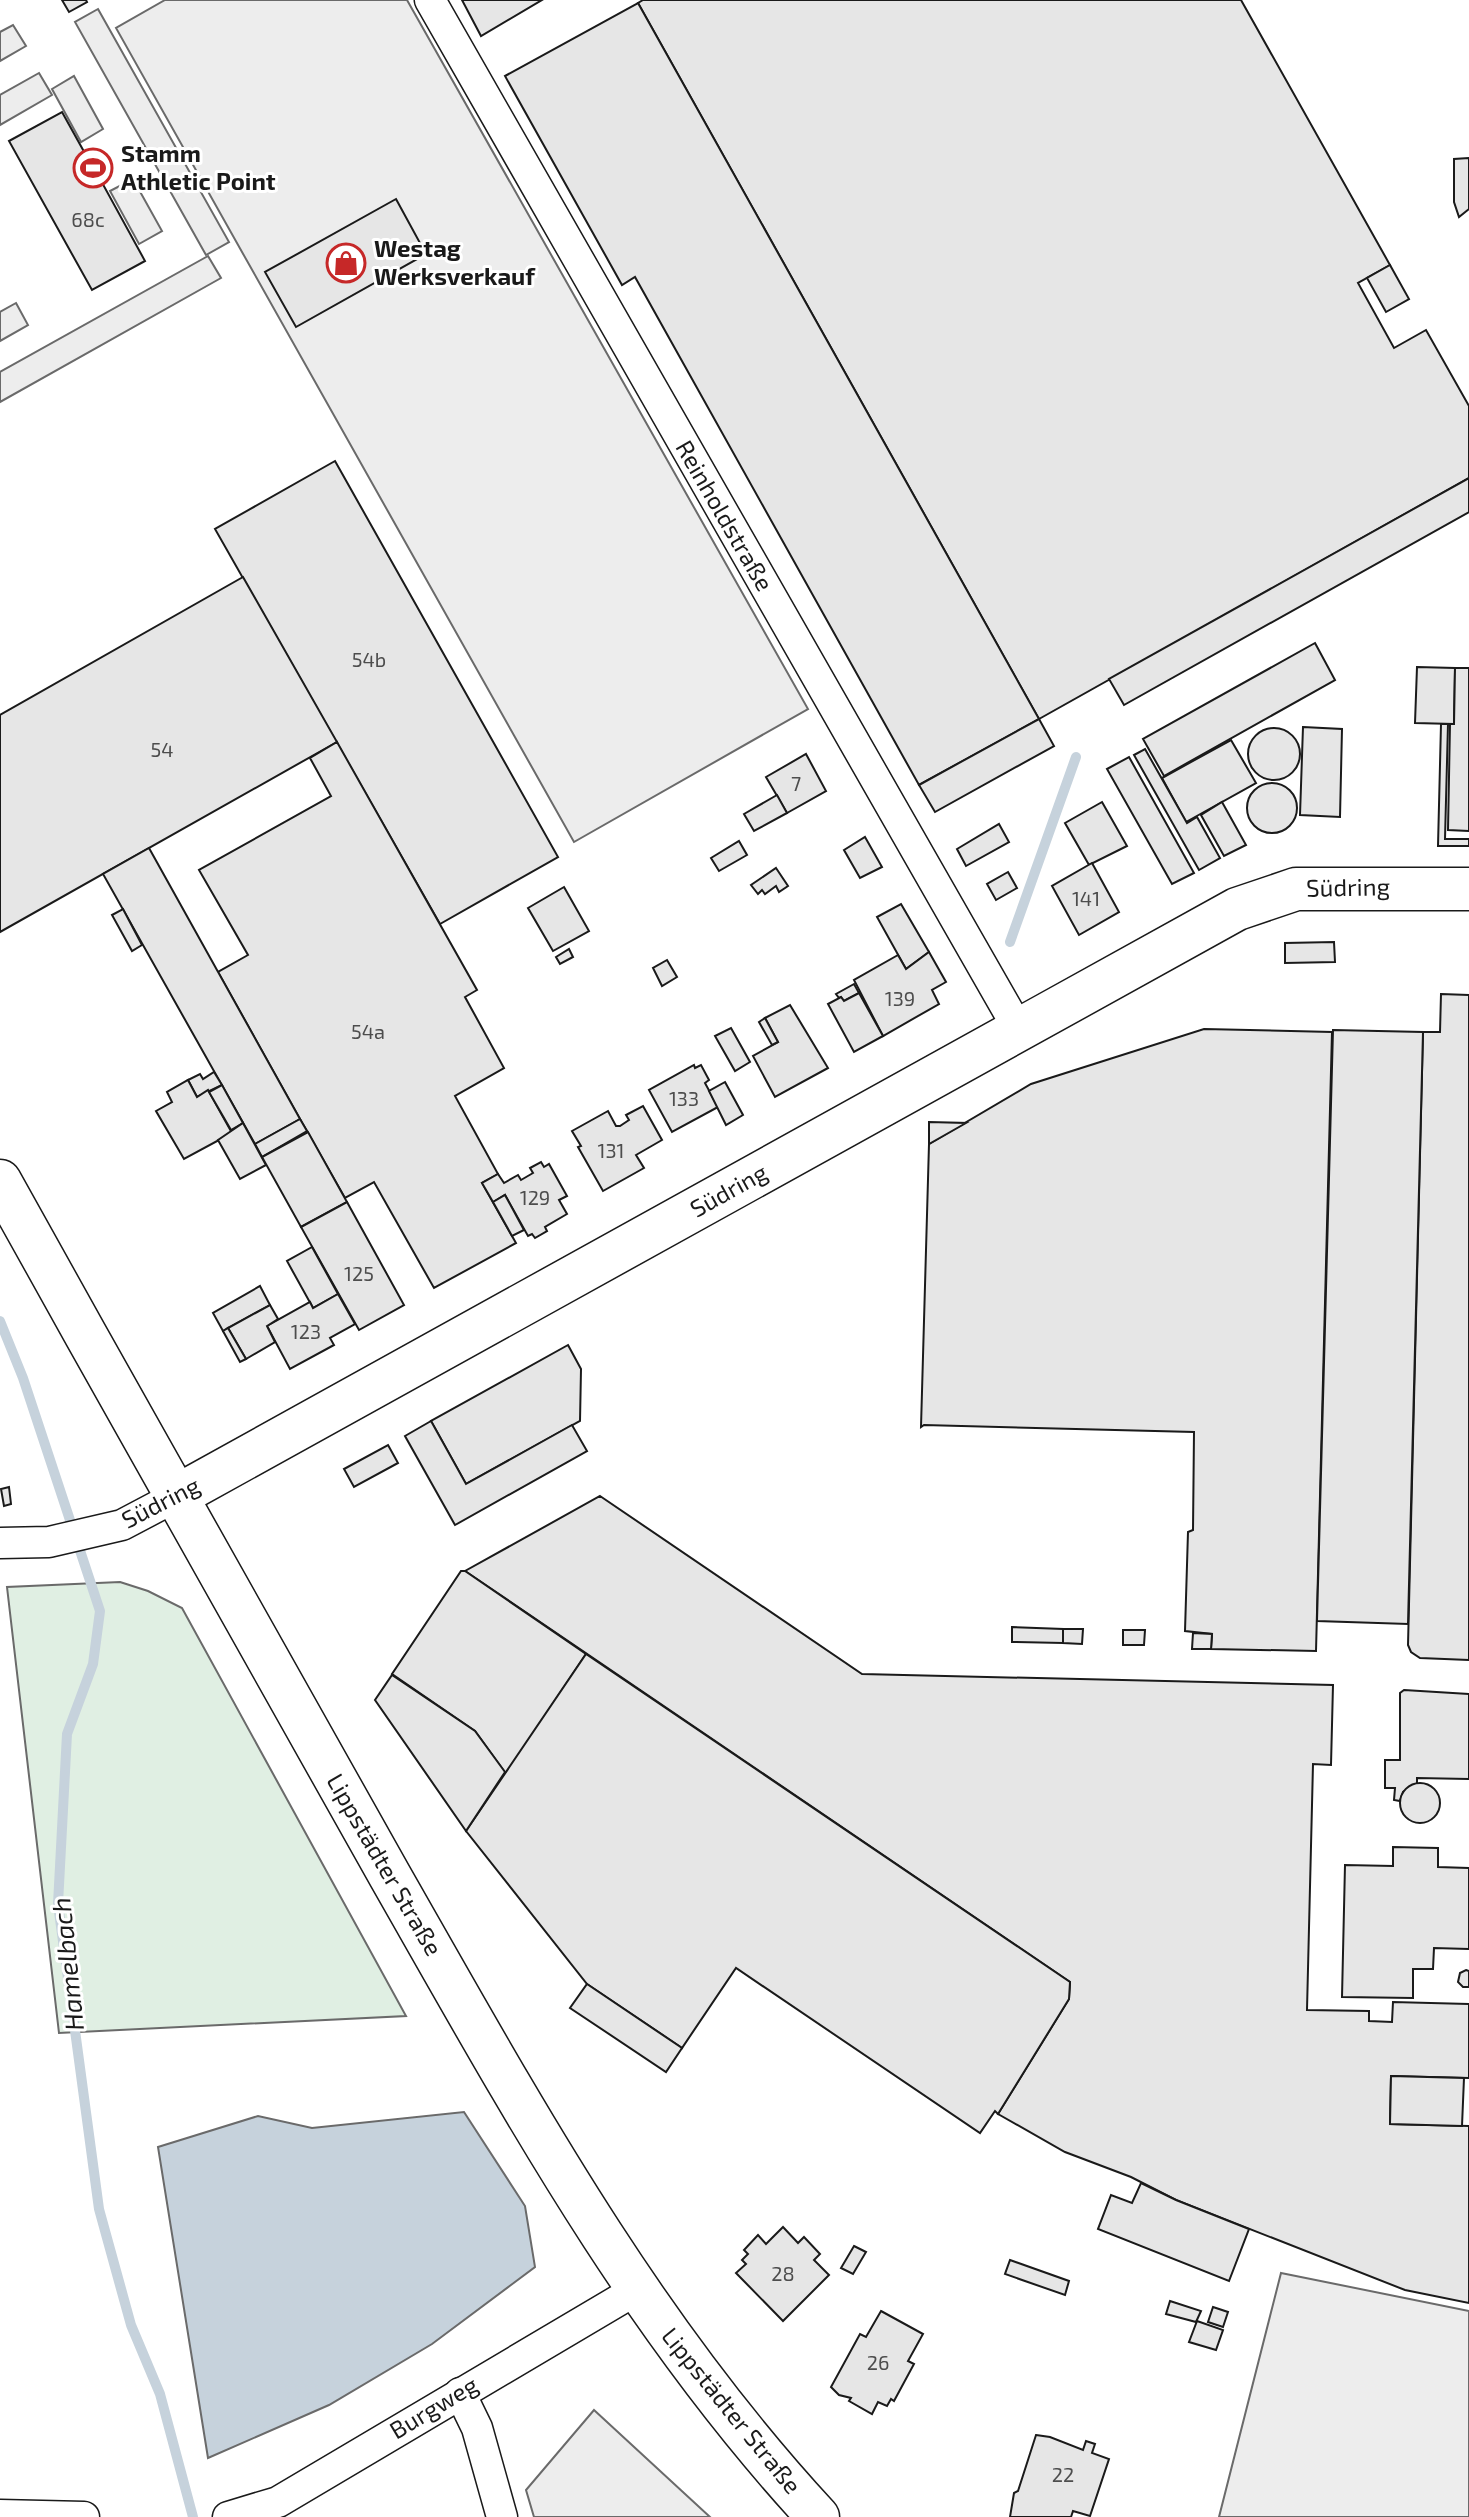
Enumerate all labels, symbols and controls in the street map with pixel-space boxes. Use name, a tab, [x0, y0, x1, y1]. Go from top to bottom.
place label: Stamm Athletic Point	[121, 138, 276, 195]
sports icon: Stamm Athletic Point	[72, 147, 114, 189]
house number: 68c	[71, 207, 105, 231]
place label: Westag Werksverkauf	[374, 233, 536, 290]
shop icon: Westag Werksverkauf	[325, 242, 367, 284]
street label: Reinholdstraße	[670, 435, 780, 596]
house number: 54b	[352, 647, 386, 671]
house number: 54	[150, 737, 174, 761]
house number: 7	[791, 771, 801, 795]
street label: Südring	[1306, 871, 1390, 902]
house number: 141	[1072, 886, 1100, 910]
house number: 139	[885, 986, 915, 1010]
house number: 54a	[351, 1019, 385, 1043]
house number: 133	[669, 1086, 699, 1110]
house number: 131	[597, 1138, 625, 1162]
street label: Südring	[685, 1157, 772, 1223]
house number: 129	[520, 1185, 550, 1209]
house number: 125	[344, 1261, 374, 1285]
house number: 123	[291, 1319, 321, 1343]
street label: Südring	[116, 1470, 204, 1534]
street label: Lippstädter Straße	[321, 1768, 449, 1960]
water label: Hamelbach	[44, 1896, 89, 2032]
house number: 28	[771, 2261, 795, 2285]
street label: Lippstädter Straße	[656, 2321, 808, 2499]
house number: 26	[867, 2350, 889, 2374]
street label: Burgweg	[384, 2369, 482, 2444]
house number: 22	[1052, 2462, 1074, 2486]

